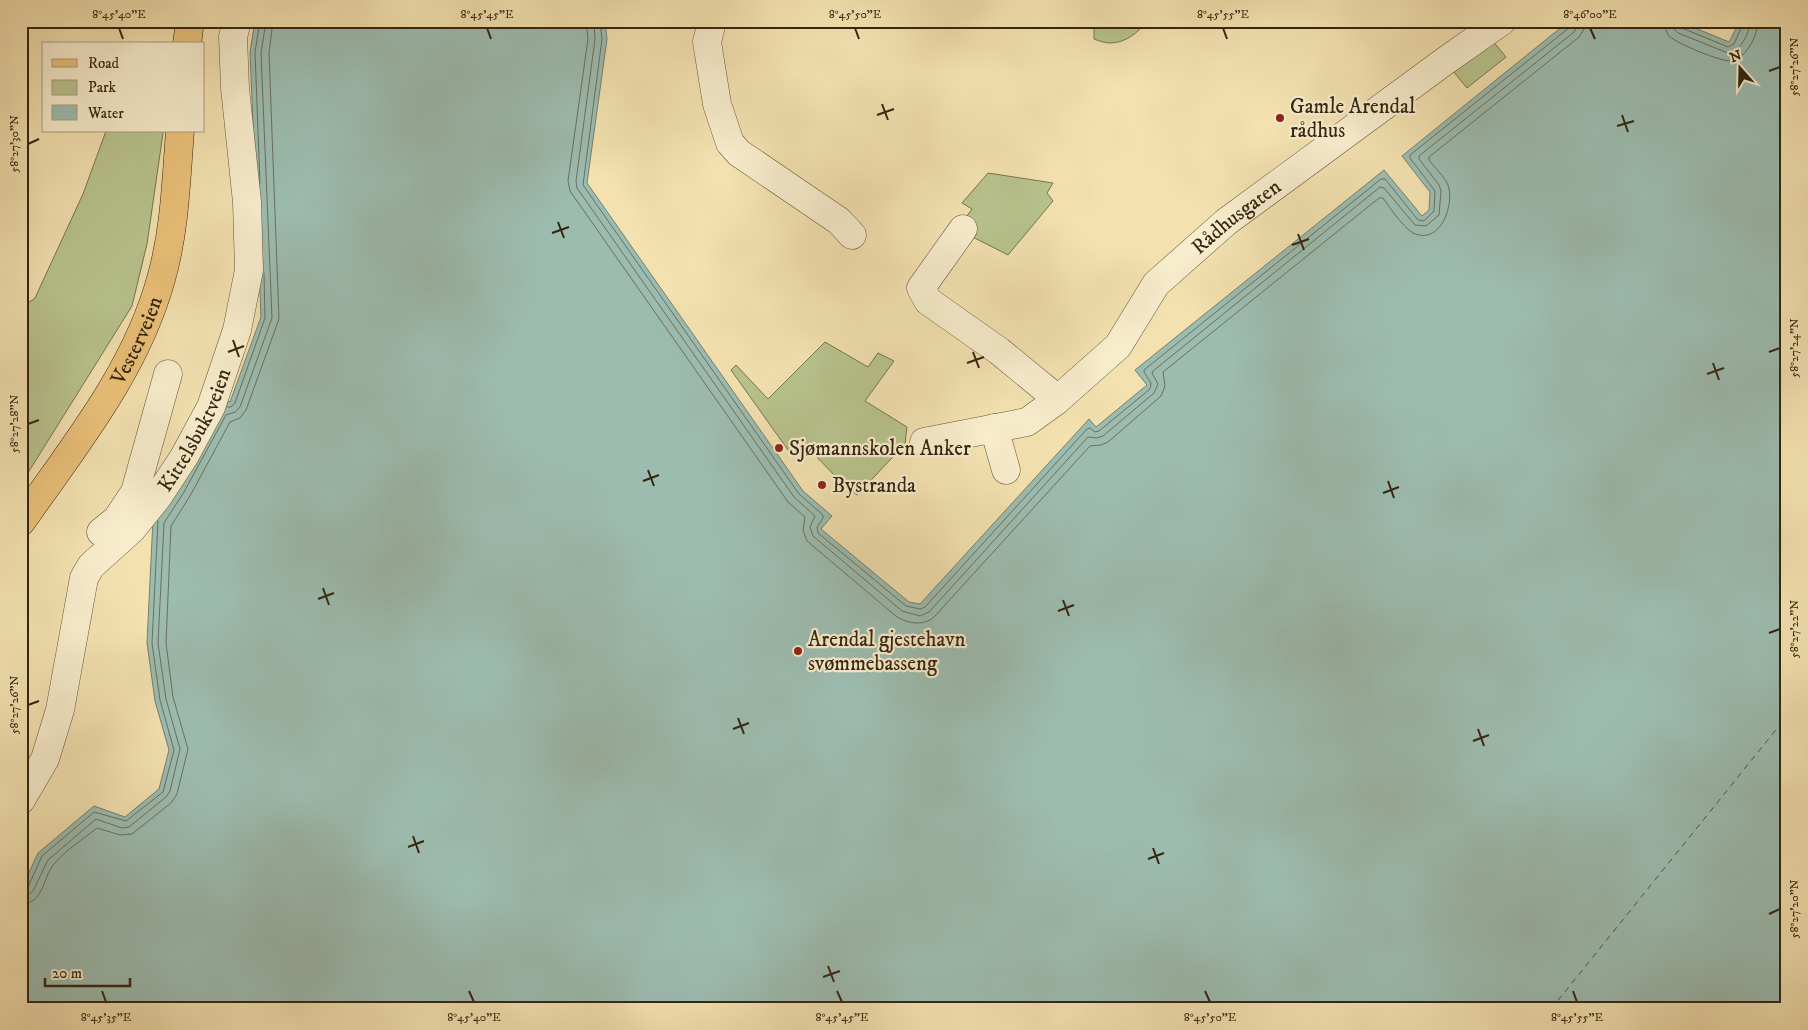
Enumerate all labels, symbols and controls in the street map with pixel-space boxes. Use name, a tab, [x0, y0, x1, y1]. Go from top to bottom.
text: 8°45'40"E	[92, 7, 146, 22]
text: 8°45'45"E	[461, 7, 514, 22]
text: 8°45'50"E	[829, 7, 882, 22]
text: 8°45'55"E	[1197, 7, 1250, 22]
text: 8°46'00"E	[1563, 7, 1617, 22]
text: 58°27'26"N	[1787, 37, 1802, 96]
legend	[42, 42, 205, 132]
north arrow	[1716, 42, 1766, 92]
text: N	[1727, 46, 1745, 67]
text: Road	[88, 54, 120, 73]
text: Park	[88, 78, 117, 97]
place label: Gamle Arendal rådhus	[1290, 94, 1416, 144]
text: Water	[87, 104, 124, 123]
marker: Gamle Arendal rådhus	[1274, 112, 1286, 124]
text: 58°27'30"N	[7, 115, 22, 173]
street label: Rådhusgaten	[1186, 174, 1286, 261]
street label: Vesterveien	[105, 293, 169, 390]
text: 58°27'24"N	[1787, 318, 1802, 378]
street label: Kittelsbuktveien	[153, 365, 237, 497]
text: 58°27'28"N	[7, 395, 22, 453]
place label: Sjømannskolen Anker	[789, 436, 971, 462]
marker: Sjømannskolen Anker	[773, 442, 785, 454]
place label: Bystranda	[832, 473, 916, 499]
marker: Bystranda	[816, 479, 828, 491]
text: 58°27'22"N	[1787, 600, 1802, 658]
place label: Arendal gjestehavn svømmebasseng	[808, 627, 966, 677]
marker: Arendal gjestehavn svømmebasseng	[792, 645, 804, 657]
text: 58°27'26"N	[7, 675, 22, 734]
text: 58°27'20"N	[1787, 879, 1802, 938]
scale bar	[45, 955, 130, 987]
text: 20 m	[52, 964, 82, 983]
text: 8°45'35"E	[81, 1010, 132, 1025]
text: 8°45'40"E	[447, 1010, 501, 1025]
text: 8°45'45"E	[816, 1010, 869, 1025]
text: 8°45'50"E	[1184, 1010, 1237, 1025]
text: 8°45'55"E	[1551, 1010, 1604, 1025]

